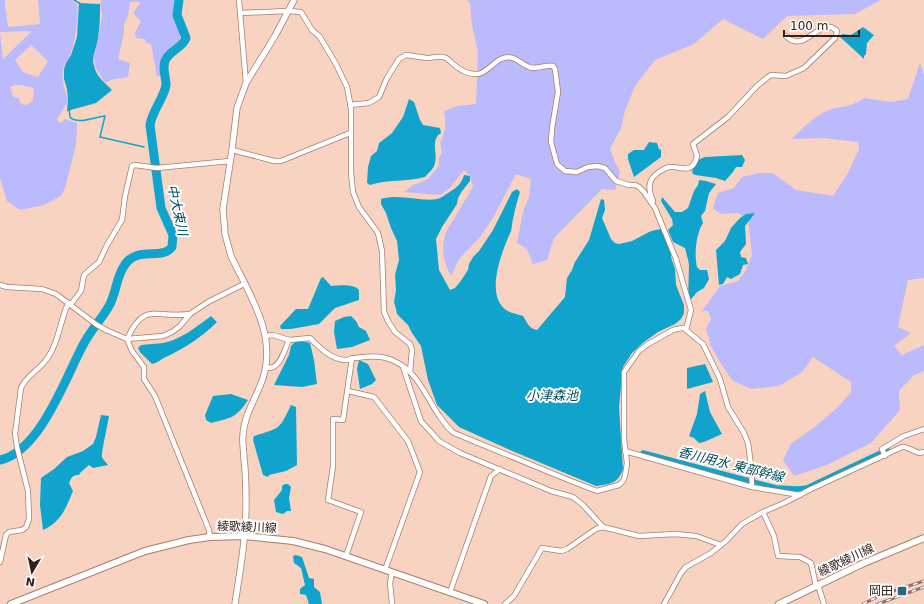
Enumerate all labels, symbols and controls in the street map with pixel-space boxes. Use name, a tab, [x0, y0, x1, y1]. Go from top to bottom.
scale bar	[784, 12, 859, 38]
text: 100 m	[790, 19, 828, 33]
water label: 中大束川	[164, 183, 191, 239]
water label: 小津森池	[526, 388, 580, 403]
water label: 香川用水 東部幹線	[677, 444, 787, 485]
street label: 綾歌綾川線	[217, 519, 277, 535]
street label: 綾歌綾川線	[816, 541, 876, 579]
north arrow	[12, 552, 52, 592]
text: N	[25, 574, 36, 589]
place label: 岡田	[869, 584, 893, 598]
marker: 岡田	[896, 585, 908, 597]

